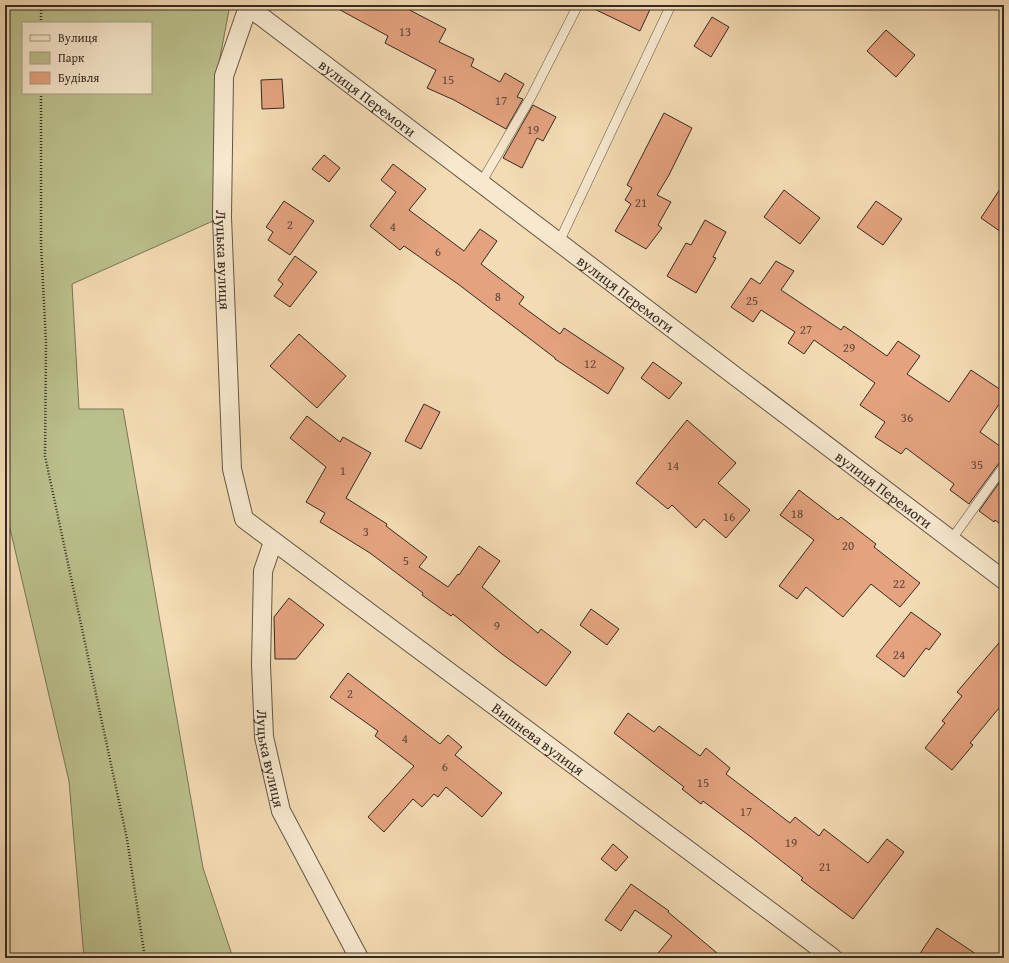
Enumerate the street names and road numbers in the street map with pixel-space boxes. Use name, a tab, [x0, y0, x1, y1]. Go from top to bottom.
street label: вулиця Перемоги	[315, 54, 421, 141]
street label: Луцька вулиця	[211, 210, 236, 310]
street label: вулиця Перемоги	[573, 250, 679, 337]
street label: вулиця Перемоги	[831, 445, 937, 533]
street label: Вишнева вулиця	[488, 697, 589, 780]
street label: Луцька вулиця	[252, 709, 290, 810]

